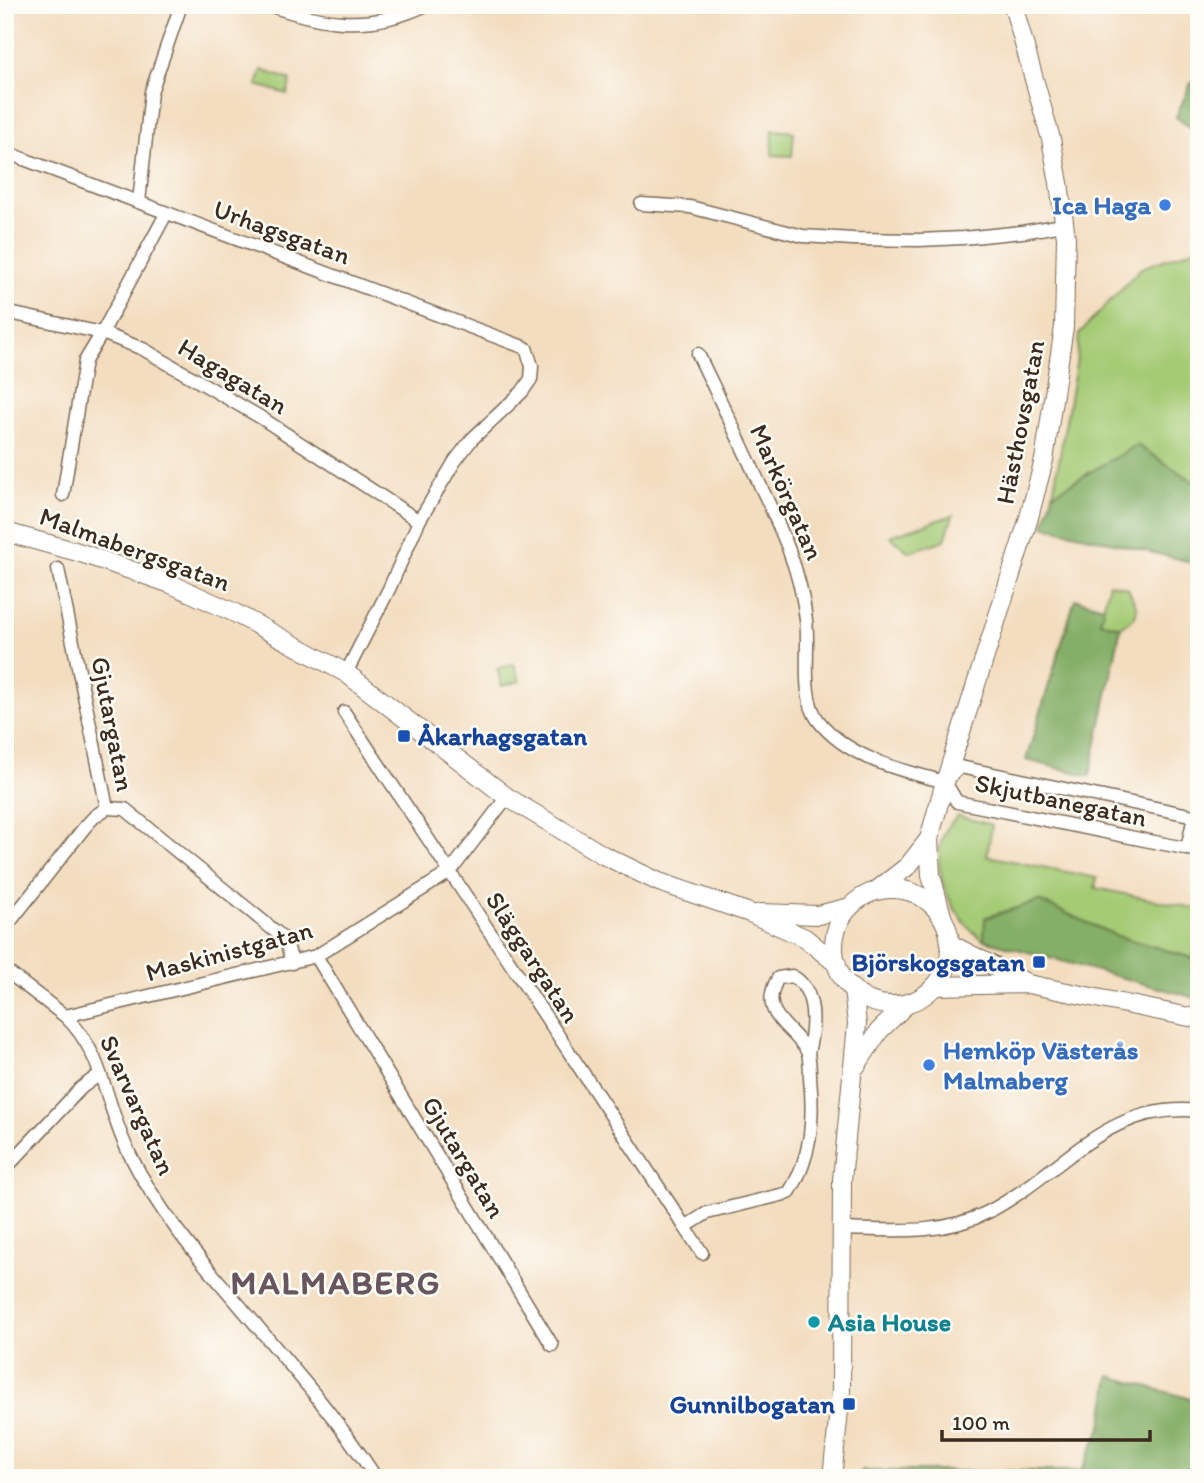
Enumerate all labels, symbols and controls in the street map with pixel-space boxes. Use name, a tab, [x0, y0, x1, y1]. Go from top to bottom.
place label: Ica Haga	[1052, 189, 1151, 221]
street label: Urhagsgatan	[209, 192, 355, 272]
marker: Ica Haga	[1157, 197, 1173, 213]
street label: Hagagatan	[172, 331, 294, 421]
street label: Hästhovsgatan	[988, 337, 1052, 507]
street label: Markörgatan	[743, 419, 831, 565]
street label: Malmabergsgatan	[35, 500, 235, 598]
street label: Gjutargatan	[84, 654, 142, 794]
place label: Åkarhagsgatan	[417, 720, 587, 752]
marker: Åkarhagsgatan	[396, 728, 412, 744]
street label: Skjutbanegatan	[972, 766, 1150, 834]
street label: Släggargatan	[479, 885, 587, 1029]
street label: Maskinistgatan	[142, 913, 316, 989]
place label: Björskogsgatan	[851, 946, 1025, 978]
marker: Björskogsgatan	[1031, 954, 1047, 970]
street label: Svarvargatan	[93, 1030, 183, 1180]
place label: Hemköp Västerås Malmaberg	[943, 1034, 1138, 1096]
marker: Hemköp Västerås Malmaberg	[921, 1057, 937, 1073]
street label: Gjutargatan	[415, 1090, 513, 1224]
district label: MALMABERG	[230, 1263, 442, 1302]
place label: Asia House	[827, 1306, 951, 1338]
marker: Asia House	[806, 1314, 822, 1330]
place label: Gunnilbogatan	[669, 1388, 835, 1420]
marker: Gunnilbogatan	[841, 1396, 857, 1412]
scale bar	[942, 1399, 1150, 1443]
text: 100 m	[952, 1410, 1010, 1435]

